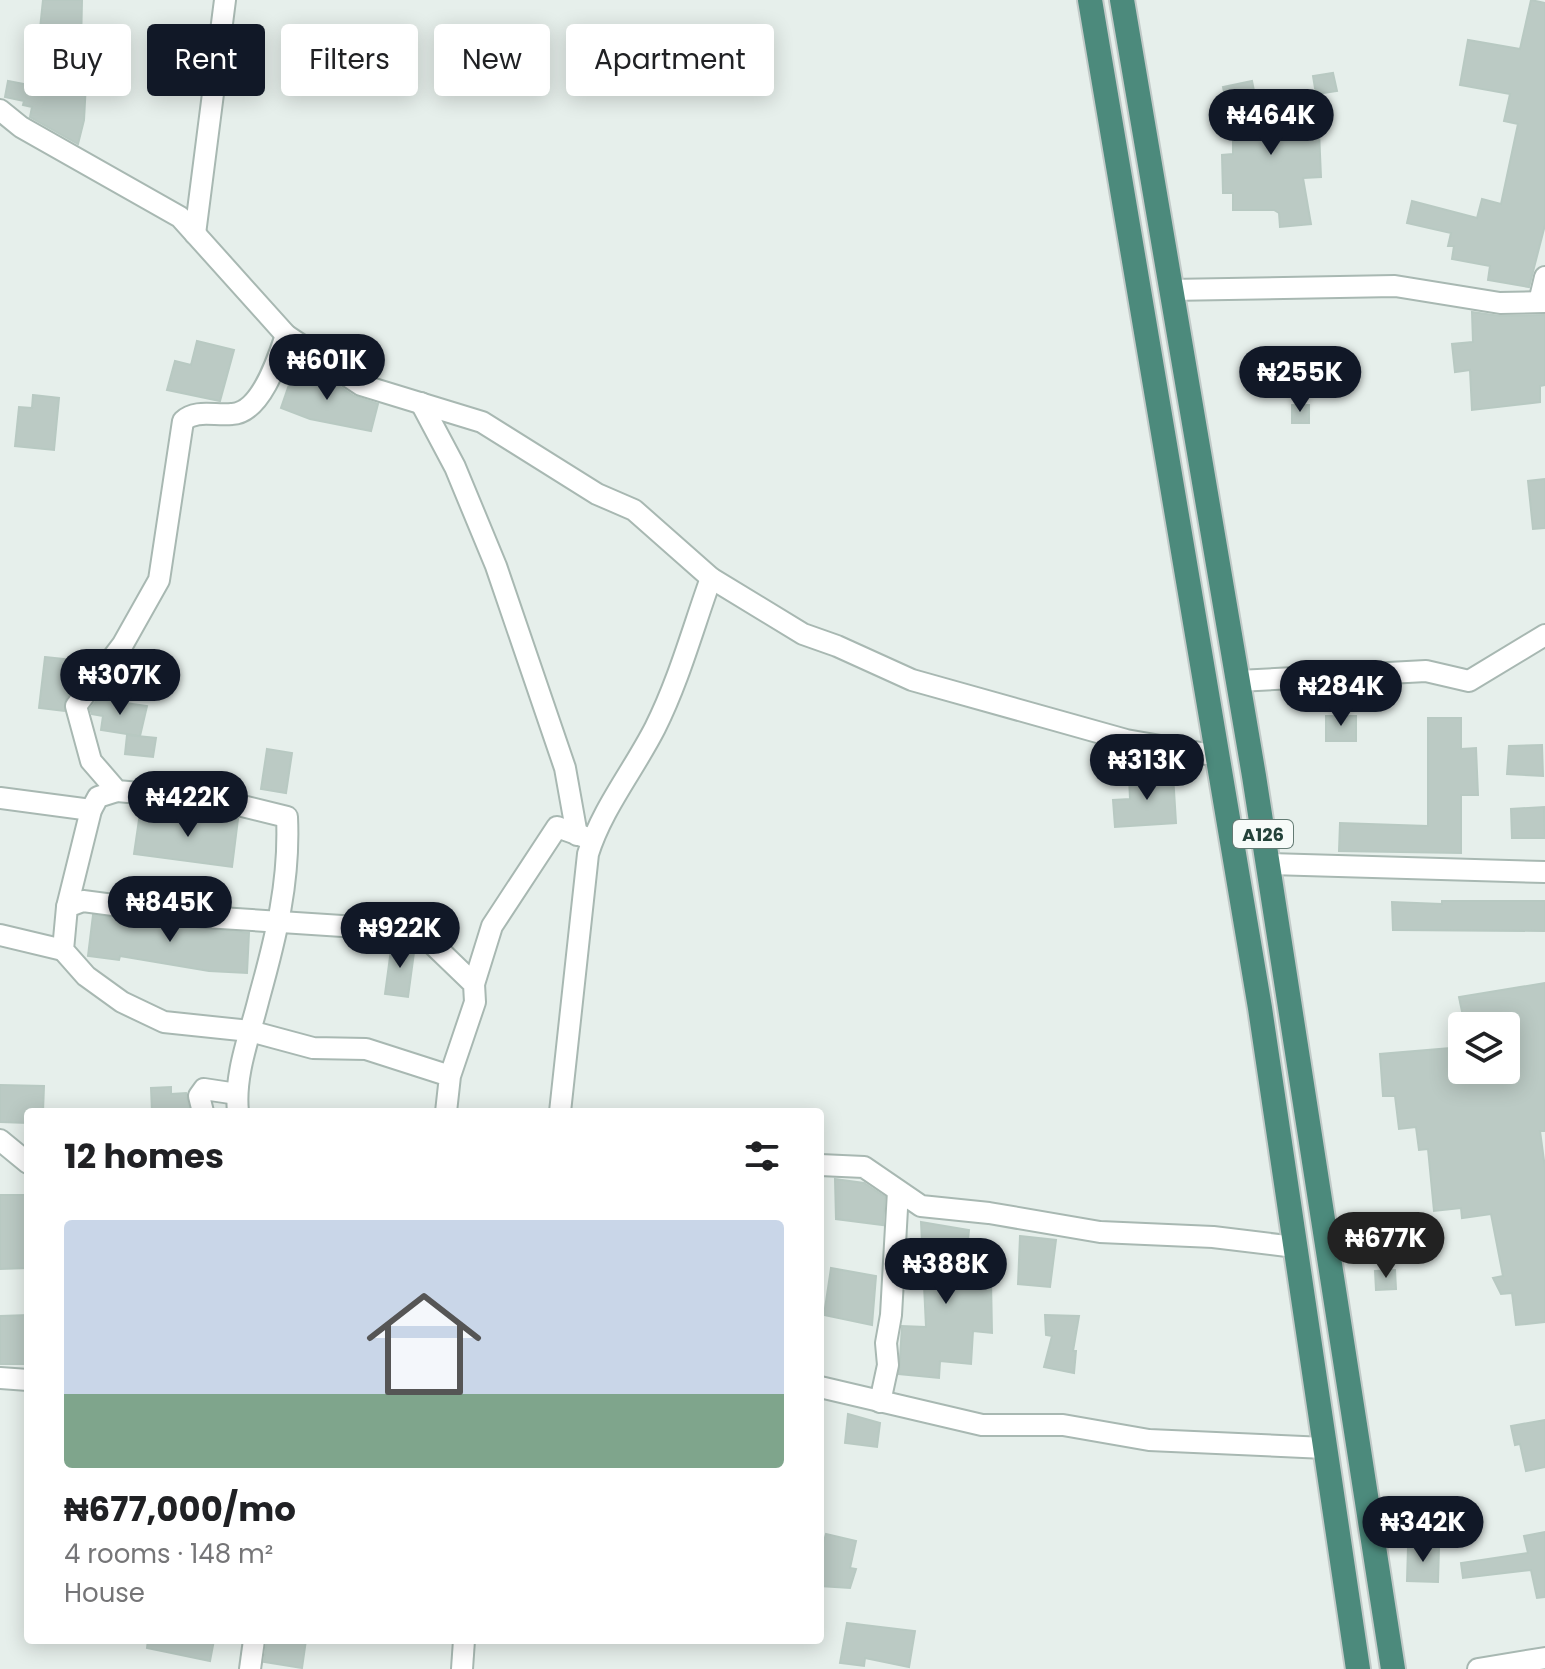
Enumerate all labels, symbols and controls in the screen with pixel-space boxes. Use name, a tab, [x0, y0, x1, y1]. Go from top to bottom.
chip: Buy	[24, 24, 131, 96]
chip: Rent	[147, 24, 265, 96]
chip: Filters	[281, 24, 418, 96]
chip: New	[434, 24, 550, 96]
chip: Apartment	[566, 24, 774, 96]
pin: ₦464K	[1215, 89, 1327, 157]
text: ₦464K	[1227, 97, 1315, 133]
pin: ₦601K	[271, 334, 383, 402]
text: ₦601K	[287, 342, 367, 378]
pin: ₦255K	[1244, 346, 1356, 414]
text: ₦255K	[1257, 354, 1343, 390]
pin: ₦307K	[64, 649, 176, 717]
text: ₦307K	[78, 657, 162, 693]
pin: ₦284K	[1285, 660, 1397, 728]
text: ₦284K	[1298, 668, 1384, 704]
pin: ₦313K	[1091, 734, 1203, 802]
text: ₦313K	[1108, 742, 1186, 778]
pin: ₦422K	[132, 771, 244, 839]
text: ₦422K	[146, 779, 230, 815]
road number: A126	[1233, 820, 1293, 848]
pin: ₦845K	[114, 876, 226, 944]
text: ₦845K	[126, 884, 214, 920]
pin: ₦922K	[344, 902, 456, 970]
text: ₦922K	[359, 910, 441, 946]
map controls	[1448, 1012, 1520, 1084]
button: layers	[1448, 1012, 1520, 1084]
text: 12 homes	[64, 1132, 224, 1180]
icon: filters	[740, 1134, 784, 1178]
pin: ₦677K	[1330, 1212, 1442, 1280]
text: ₦677K	[1345, 1220, 1427, 1256]
pin: ₦388K	[890, 1238, 1002, 1306]
text: ₦388K	[903, 1246, 989, 1282]
icon: home	[352, 1272, 496, 1416]
text: ₦677,000/mo	[64, 1485, 296, 1533]
pin: ₦342K	[1367, 1496, 1479, 1564]
text: ₦342K	[1380, 1504, 1466, 1540]
text: 4 rooms · 148 m²	[64, 1536, 273, 1572]
text: House	[64, 1575, 145, 1611]

